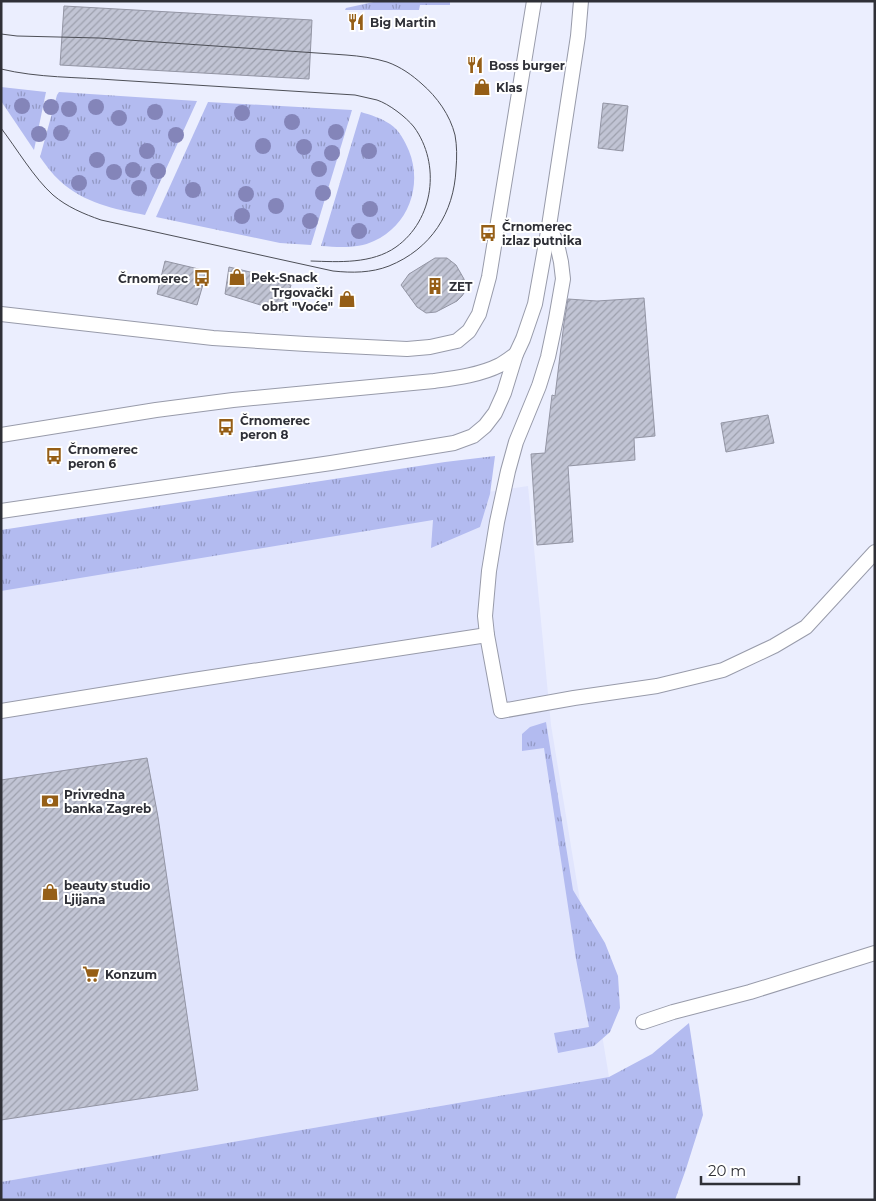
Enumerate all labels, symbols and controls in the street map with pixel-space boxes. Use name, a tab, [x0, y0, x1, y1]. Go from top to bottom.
restaurant icon: Big Martin	[346, 12, 366, 32]
place label: Big Martin	[370, 15, 436, 30]
restaurant icon: Boss burger	[465, 55, 485, 75]
place label: Boss burger	[489, 58, 565, 73]
shop icon: Klas	[472, 77, 492, 97]
place label: Klas	[496, 80, 523, 95]
place label: Črnomerec izlaz putnika	[502, 219, 582, 248]
bus stop icon: Črnomerec izlaz putnika	[478, 223, 498, 243]
shop icon: Pek-Snack	[227, 267, 247, 287]
bus stop icon: Črnomerec	[192, 268, 212, 288]
place label: Pek-Snack	[251, 270, 318, 285]
place label: Črnomerec	[118, 271, 188, 286]
building icon: ZET	[425, 276, 445, 296]
place label: ZET	[449, 279, 473, 294]
place label: Trgovački obrt "Voće"	[262, 285, 333, 314]
shop icon: Trgovački obrt "Voće"	[337, 289, 357, 309]
place label: Črnomerec peron 8	[240, 413, 310, 442]
bus stop icon: Črnomerec peron 8	[216, 417, 236, 437]
place label: Črnomerec peron 6	[68, 442, 138, 471]
bus stop icon: Črnomerec peron 6	[44, 446, 64, 466]
place label: Privredna banka Zagreb	[64, 787, 151, 816]
bank icon: Privredna banka Zagreb	[40, 791, 60, 811]
place label: beauty studio Ljijana	[64, 878, 151, 907]
shop icon: beauty studio Ljijana	[40, 882, 60, 902]
supermarket icon: Konzum	[81, 964, 101, 984]
place label: Konzum	[105, 967, 157, 982]
scale bar	[701, 1154, 798, 1186]
text: 20 m	[708, 1161, 746, 1180]

